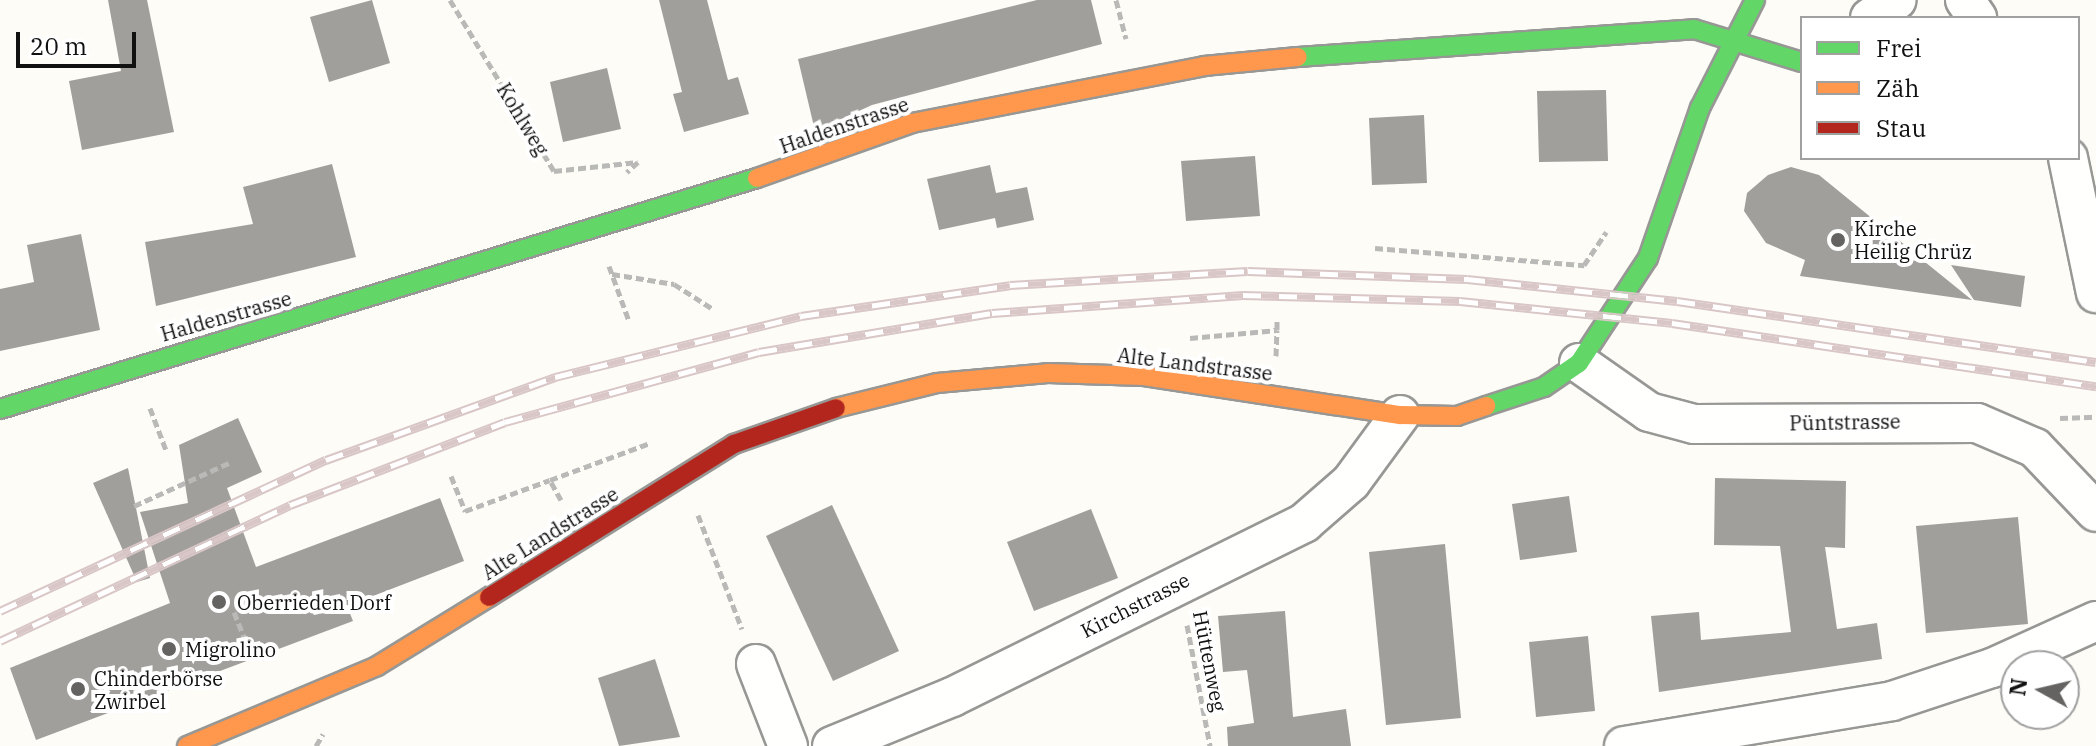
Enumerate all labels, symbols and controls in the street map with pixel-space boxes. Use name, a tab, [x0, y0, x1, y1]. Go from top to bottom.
scale bar	[20, 16, 140, 66]
legend	[1800, 16, 2080, 160]
text: 20 m	[30, 30, 87, 62]
text: Frei	[1876, 32, 1921, 64]
text: Zäh	[1876, 72, 1919, 104]
street label: Kohlweg	[492, 78, 554, 160]
street label: Haldenstrasse	[776, 92, 912, 158]
text: Stau	[1876, 112, 1926, 144]
place label: Kirche Heilig Chrüz	[1854, 216, 1972, 263]
marker: Kirche Heilig Chrüz	[1829, 231, 1847, 249]
street label: Haldenstrasse	[158, 286, 294, 346]
street label: Alte Landstrasse	[1116, 343, 1274, 385]
street label: Püntstrasse	[1789, 409, 1901, 435]
street label: Alte Landstrasse	[477, 481, 623, 585]
street label: Kirchstrasse	[1077, 567, 1193, 643]
place label: Oberrieden Dorf	[237, 590, 391, 614]
marker: Oberrieden Dorf	[208, 591, 230, 613]
street label: Hüttenweg	[1188, 608, 1232, 714]
place label: Migrolino	[185, 637, 276, 661]
marker: Migrolino	[160, 640, 178, 658]
north arrow	[2000, 650, 2080, 730]
place label: Chinderbörse Zwirbel	[94, 666, 223, 713]
text: N	[2002, 676, 2033, 698]
marker: Chinderbörse Zwirbel	[69, 680, 87, 698]

